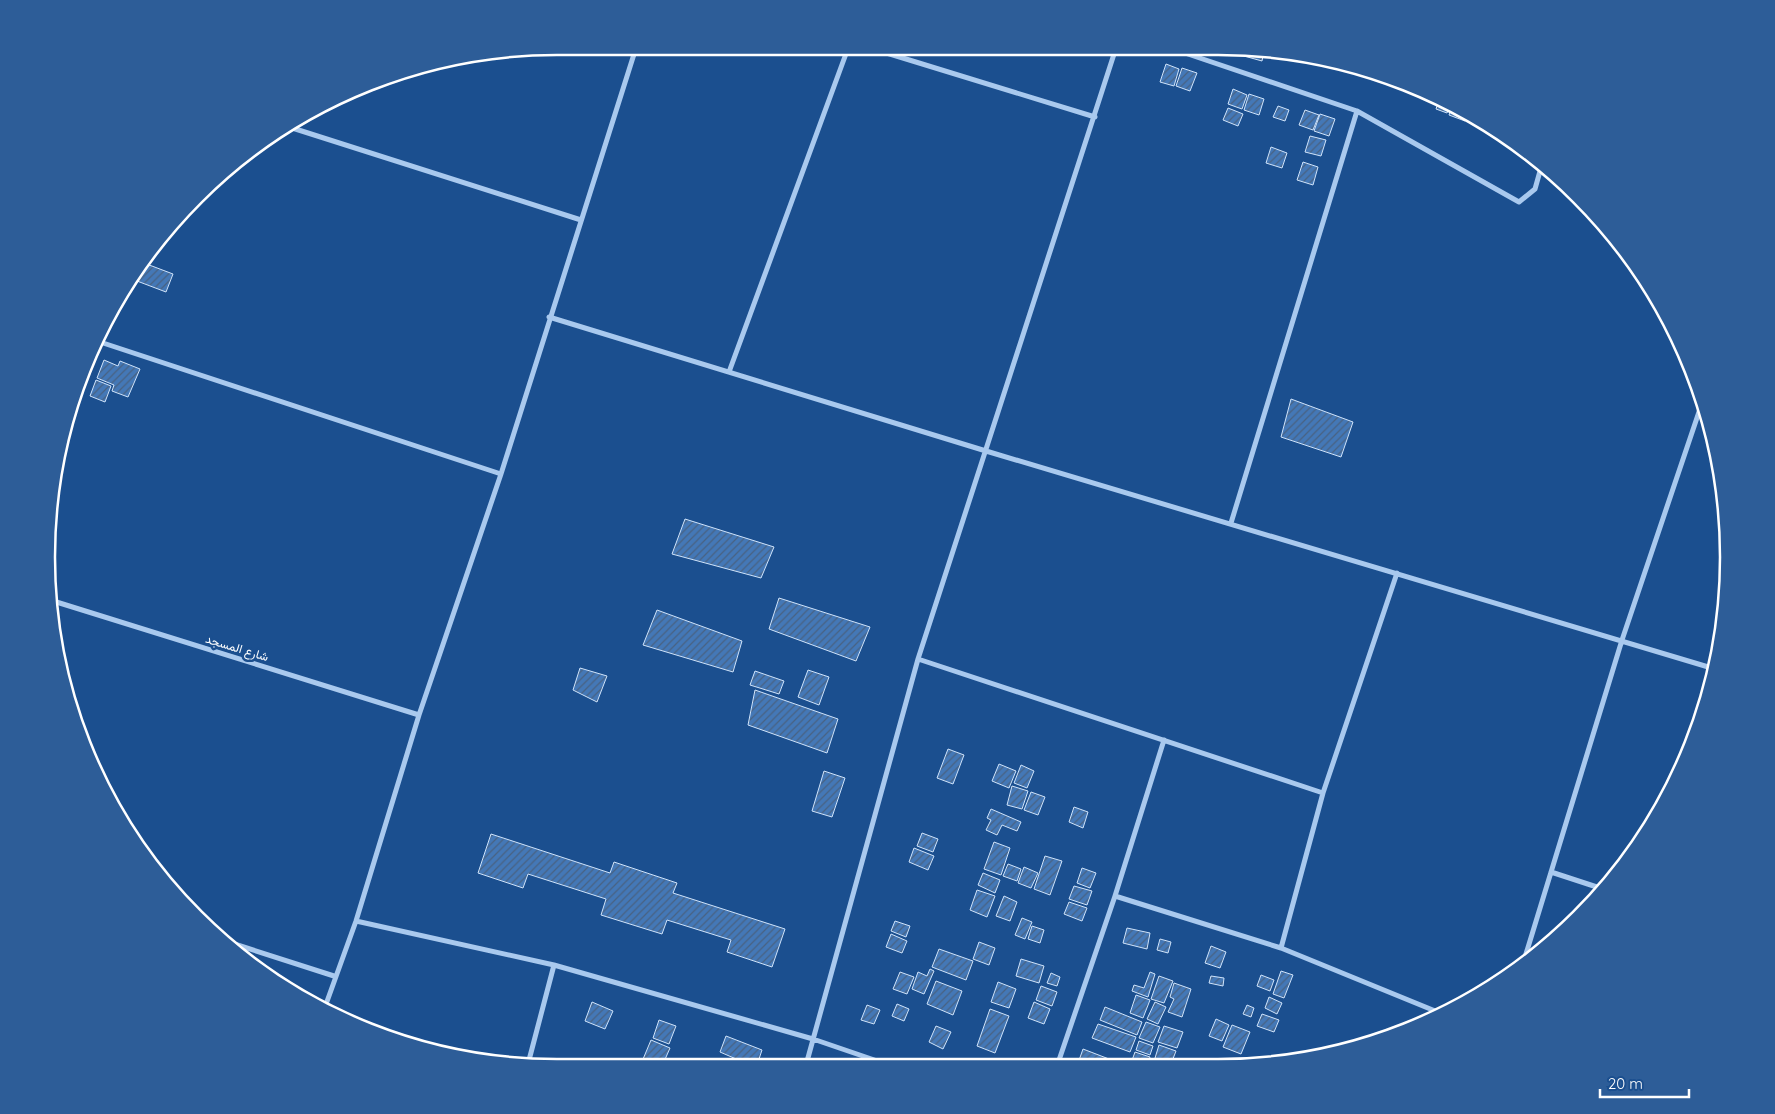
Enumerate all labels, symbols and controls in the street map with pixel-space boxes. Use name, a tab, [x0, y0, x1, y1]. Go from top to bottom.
street label: شارع المسجد	[203, 631, 271, 666]
scale bar	[1600, 1066, 1689, 1098]
text: 20 m	[1608, 1074, 1643, 1093]

